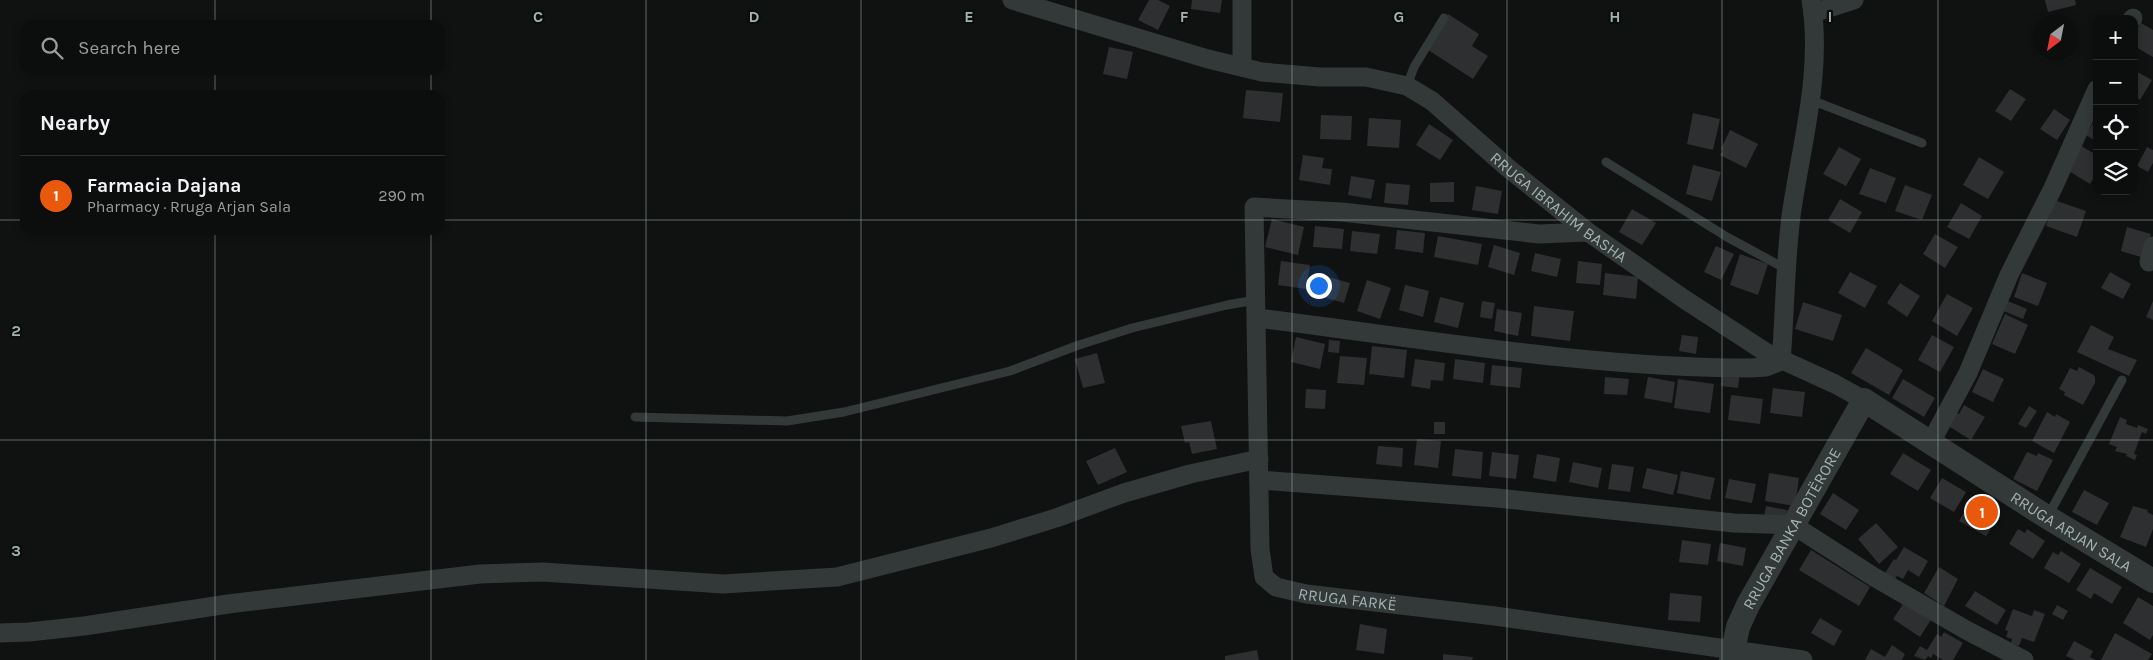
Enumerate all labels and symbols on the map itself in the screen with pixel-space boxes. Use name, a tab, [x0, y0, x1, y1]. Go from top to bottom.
text: C	[533, 7, 543, 26]
text: D	[749, 7, 760, 26]
text: E	[964, 7, 974, 26]
text: F	[1180, 7, 1189, 26]
text: G	[1394, 7, 1404, 26]
text: H	[1609, 7, 1621, 26]
text: I	[1828, 7, 1832, 26]
north arrow	[2033, 15, 2078, 60]
street label: RRUGA IBRAHIM BASHA	[1487, 148, 1631, 266]
your location	[1306, 273, 1332, 299]
text: 2	[11, 321, 21, 340]
street label: RRUGA BANKA BOTËRORE	[1738, 444, 1845, 612]
street label: RRUGA ARJAN SALA	[2007, 487, 2135, 576]
pin: 1	[1966, 493, 1998, 531]
text: 3	[11, 541, 21, 560]
street label: RRUGA FARKË	[1297, 583, 1398, 614]

